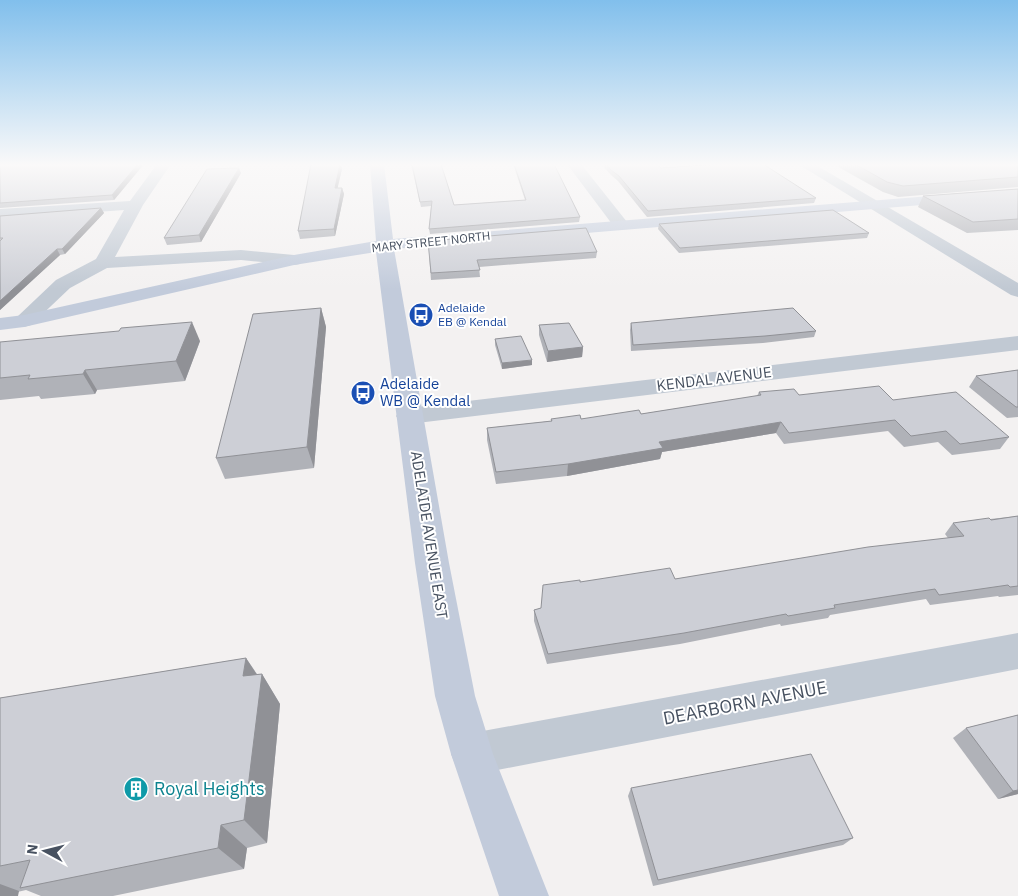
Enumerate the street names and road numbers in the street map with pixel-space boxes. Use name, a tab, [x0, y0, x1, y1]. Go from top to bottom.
street label: MARY STREET NORTH	[371, 228, 491, 255]
street label: KENDAL AVENUE	[655, 362, 773, 395]
street label: ADELAIDE AVENUE EAST	[407, 450, 452, 621]
street label: DEARBORN AVENUE	[661, 675, 829, 730]

